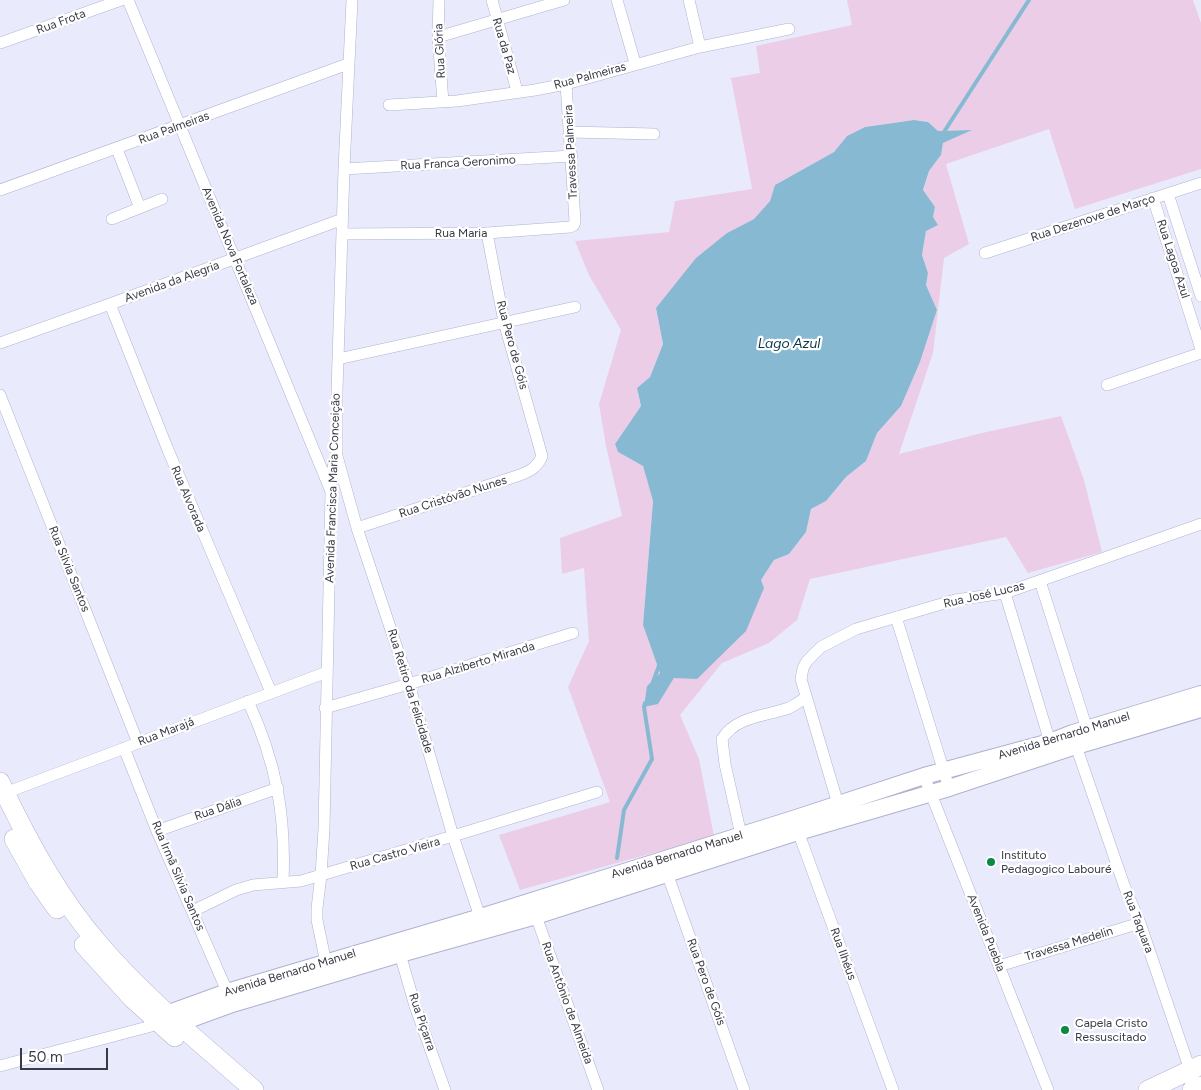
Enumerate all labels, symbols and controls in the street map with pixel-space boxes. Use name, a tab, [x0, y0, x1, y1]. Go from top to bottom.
street label: Rua Frota	[34, 6, 88, 38]
street label: Rua da Paz	[489, 16, 519, 76]
street label: Rua Glória	[431, 23, 449, 79]
street label: Rua Palmeiras	[552, 59, 628, 93]
street label: Travessa Palmeira	[561, 104, 581, 200]
street label: Rua Palmeiras	[137, 109, 211, 147]
street label: Rua Franca Geronimo	[400, 153, 516, 173]
street label: Avenida Nova Fortaleza	[199, 185, 261, 307]
street label: Rua Dezenove de Março	[1029, 191, 1157, 245]
street label: Rua Lagoa Azul	[1153, 218, 1193, 300]
street label: Rua Maria	[435, 226, 487, 240]
street label: Avenida da Alegria	[123, 258, 221, 306]
street label: Rua Pero de Góis	[493, 299, 531, 391]
water label: Lago Azul	[758, 336, 820, 352]
street label: Avenida Francisca Maria Conceição	[322, 393, 344, 583]
street label: Rua Alvorada	[168, 464, 208, 534]
street label: Rua Cristóvão Nunes	[397, 473, 509, 521]
street label: Rua Silvia Santos	[45, 524, 93, 614]
street label: Rua José Lucas	[942, 579, 1026, 611]
street label: Rua Retiro da Felicidade	[384, 627, 436, 755]
street label: Rua Alziberto Miranda	[420, 639, 536, 687]
street label: Avenida Bernardo Manuel	[996, 709, 1132, 763]
street label: Rua Marajá	[136, 715, 196, 749]
street label: Rua Dália	[192, 794, 244, 824]
street label: Rua Irmã Silvia Santos	[148, 819, 208, 933]
street label: Avenida Bernardo Manuel	[609, 828, 745, 882]
street label: Rua Castro Vieira	[348, 834, 442, 874]
place label: Instituto Pedagogico Labouré	[1001, 848, 1111, 876]
marker: Instituto Pedagogico Labouré	[985, 856, 997, 868]
street label: Rua Taquara	[1120, 889, 1156, 955]
street label: Avenida Puebla	[964, 892, 1008, 974]
street label: Travessa Medelin	[1023, 924, 1115, 964]
street label: Rua Ilhéus	[827, 926, 859, 982]
street label: Rua Pero de Góis	[684, 936, 728, 1028]
street label: Rua Antônio de Almeida	[538, 940, 596, 1066]
street label: Avenida Bernardo Manuel	[222, 946, 358, 1000]
street label: Rua Piçarra	[405, 991, 439, 1053]
place label: Capela Cristo Ressuscitado	[1075, 1016, 1148, 1044]
marker: Capela Cristo Ressuscitado	[1059, 1024, 1071, 1036]
scale bar	[22, 1038, 110, 1070]
text: 50 m	[28, 1048, 63, 1066]

